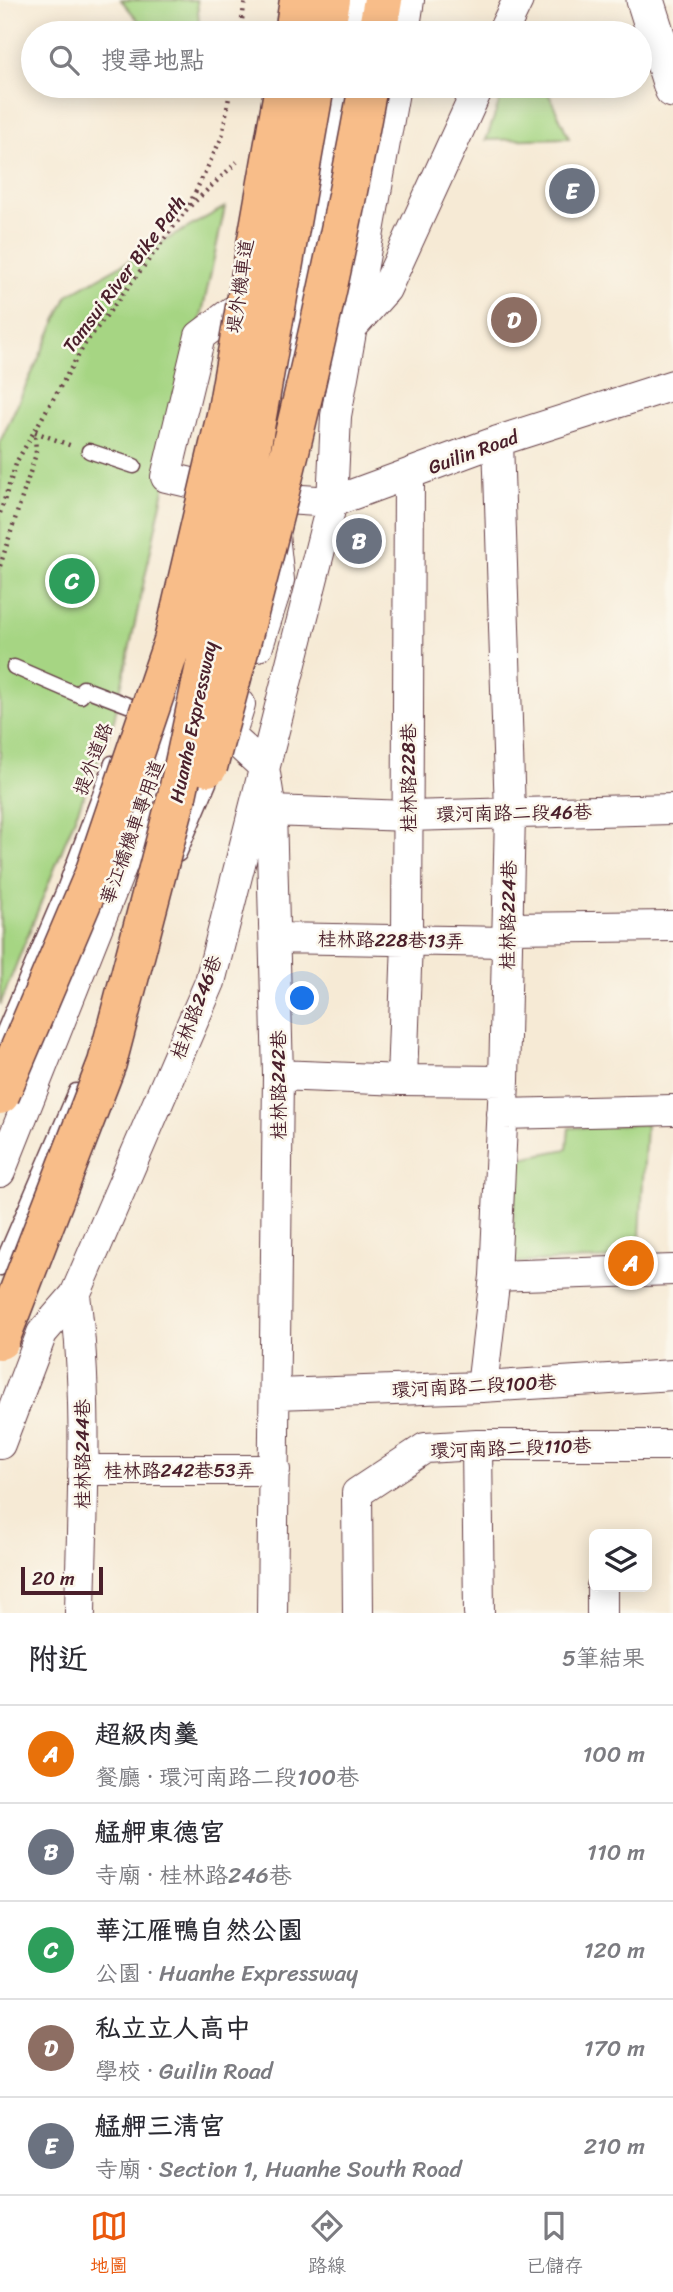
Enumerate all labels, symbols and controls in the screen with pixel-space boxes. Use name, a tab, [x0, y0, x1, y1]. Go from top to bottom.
search box	[21, 21, 652, 98]
text: 搜尋地點	[101, 37, 205, 83]
icon: search	[45, 41, 83, 79]
pin: E	[549, 165, 595, 217]
street label: Tamsui River Bike Path	[54, 188, 195, 360]
street label: 堤外機車道	[217, 237, 263, 335]
pin: D	[491, 294, 537, 346]
street label: Guilin Road	[423, 420, 525, 484]
pin: B	[336, 515, 382, 567]
pin: C	[49, 555, 95, 607]
street label: Huanhe Expressway	[160, 638, 226, 806]
street label: 提外道路	[64, 718, 122, 800]
street label: 桂林路228巷	[392, 723, 425, 833]
street label: 華江橋機車專用道	[90, 755, 174, 909]
street label: 環河南路二段46巷	[436, 795, 592, 831]
street label: 桂林路224巷	[491, 860, 525, 970]
street label: 桂林路228巷13弄	[317, 922, 465, 958]
street label: 桂林路246巷	[161, 950, 231, 1064]
your location	[285, 981, 319, 1015]
street label: 桂林路242巷	[262, 1030, 295, 1140]
pin: A	[608, 1237, 654, 1289]
street label: 環河南路二段100巷	[391, 1365, 557, 1407]
street label: 桂林路244巷	[66, 1399, 99, 1509]
street label: 環河南路二段110巷	[430, 1429, 592, 1467]
street label: 桂林路242巷53弄	[104, 1454, 254, 1487]
map controls	[589, 1529, 652, 1592]
button: layers	[589, 1529, 652, 1592]
text: 20 m	[32, 1562, 75, 1595]
scale bar	[21, 1564, 103, 1596]
text: 附近	[28, 1632, 88, 1686]
text: 5筆結果	[562, 1638, 645, 1679]
text: 超級肉羹	[95, 1711, 199, 1757]
text: A	[43, 1734, 59, 1775]
text: 100 m	[582, 1734, 645, 1775]
text: 餐廳 · 環河南路二段100巷	[95, 1757, 359, 1798]
text: 艋舺東德宮	[95, 1809, 225, 1855]
text: B	[44, 1832, 58, 1873]
text: 110 m	[587, 1832, 645, 1873]
text: 寺廟 · 桂林路246巷	[95, 1855, 292, 1896]
text: 華江雁鴨自然公園	[95, 1907, 303, 1953]
text: C	[44, 1930, 58, 1971]
text: 120 m	[584, 1930, 645, 1971]
text: 公園 · Huanhe Expressway	[95, 1953, 358, 1994]
text: 私立立人高中	[95, 2005, 251, 2051]
text: D	[44, 2028, 58, 2069]
text: 170 m	[584, 2028, 645, 2069]
text: 學校 · Guilin Road	[95, 2051, 273, 2092]
text: 艋舺三清宮	[95, 2103, 225, 2149]
text: E	[45, 2126, 57, 2167]
text: 210 m	[584, 2126, 645, 2167]
text: 寺廟 · Section 1, Huanhe South Road	[95, 2149, 462, 2190]
tab: 地圖	[90, 2207, 128, 2282]
tab: 路線	[308, 2207, 346, 2282]
tab: 已儲存	[526, 2207, 583, 2282]

